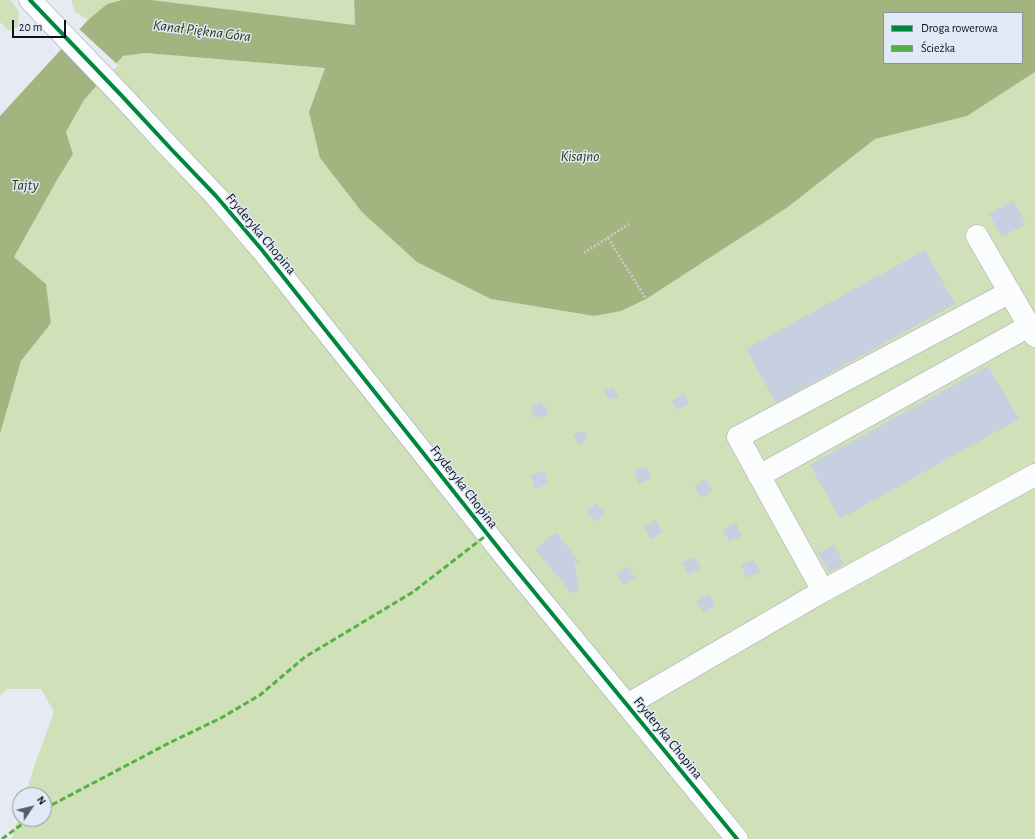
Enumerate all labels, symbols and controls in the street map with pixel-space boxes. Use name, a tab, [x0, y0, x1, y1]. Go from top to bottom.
scale bar	[14, 12, 68, 38]
legend	[883, 12, 1023, 64]
water label: Kanał Piękna Góra	[152, 16, 252, 46]
text: 20 m	[19, 21, 42, 33]
text: Droga rowerowa	[921, 22, 998, 34]
text: Ścieżka	[921, 42, 955, 54]
water label: Kisajno	[560, 147, 600, 165]
water label: Tajty	[11, 176, 39, 194]
street label: Fryderyka Chopina	[222, 190, 300, 278]
street label: Fryderyka Chopina	[426, 442, 502, 532]
street label: Fryderyka Chopina	[630, 693, 706, 783]
north arrow	[12, 787, 52, 827]
text: N	[35, 794, 48, 807]

